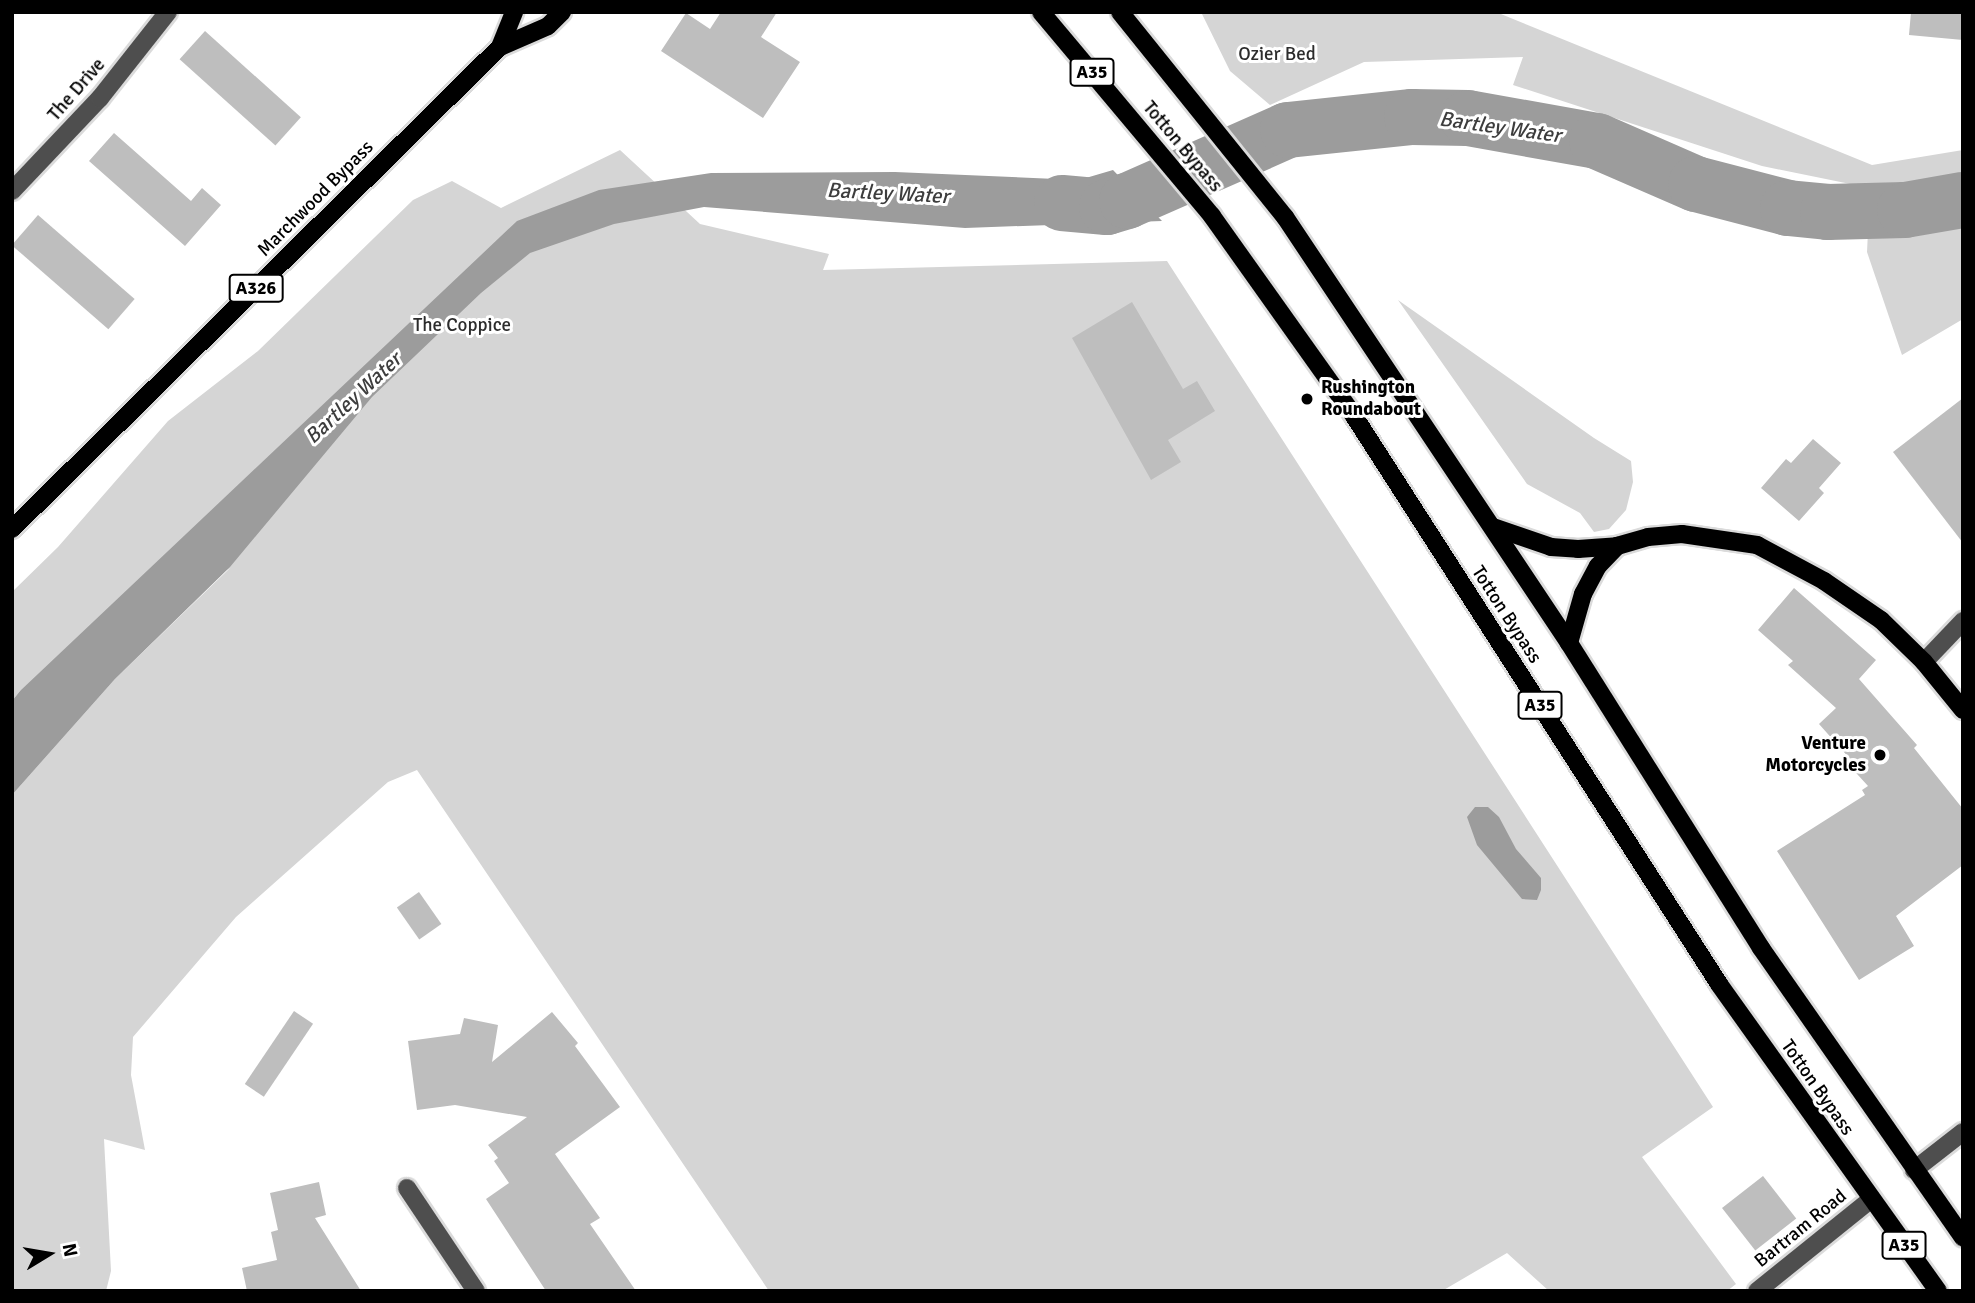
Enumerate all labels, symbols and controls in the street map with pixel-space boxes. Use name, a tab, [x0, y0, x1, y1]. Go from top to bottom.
park label: Ozier Bed	[1238, 44, 1316, 66]
street label: The Drive	[44, 54, 110, 126]
road number: A35	[1069, 58, 1115, 86]
street label: Totton Bypass	[1137, 97, 1227, 197]
water label: Bartley Water	[1438, 106, 1562, 148]
street label: Marchwood Bypass	[253, 136, 379, 262]
water label: Bartley Water	[826, 177, 950, 209]
road number: A326	[228, 274, 284, 302]
park label: The Coppice	[413, 315, 511, 337]
water label: Bartley Water	[300, 347, 406, 449]
place label: Rushington Roundabout	[1321, 377, 1421, 421]
marker: Rushington Roundabout	[1299, 391, 1315, 407]
street label: Totton Bypass	[1466, 562, 1546, 668]
road number: A35	[1517, 690, 1563, 720]
place label: Venture Motorcycles	[1765, 733, 1866, 777]
marker: Venture Motorcycles	[1872, 747, 1888, 763]
street label: Totton Bypass	[1776, 1036, 1858, 1140]
street label: Bartram Road	[1750, 1185, 1852, 1273]
north arrow	[14, 1219, 84, 1289]
road number: A35	[1881, 1230, 1927, 1260]
text: N	[57, 1241, 83, 1259]

